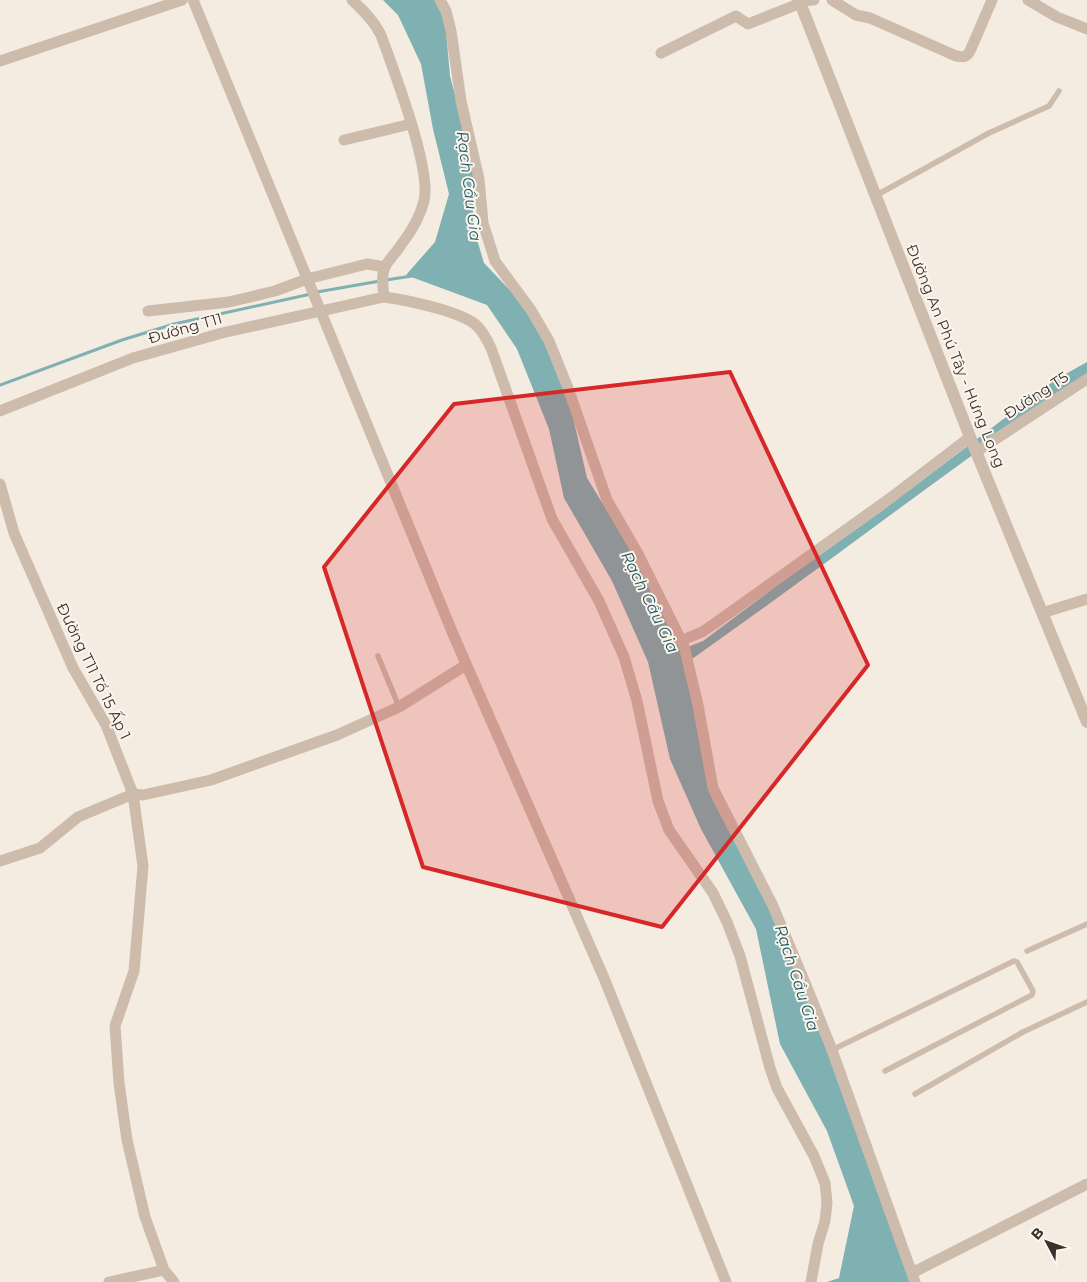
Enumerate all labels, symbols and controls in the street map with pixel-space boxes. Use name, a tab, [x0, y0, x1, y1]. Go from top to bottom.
water label: Rạch Cầu Gia	[453, 130, 485, 242]
street label: Đường An Phú Tây - Hưng Long	[902, 241, 1010, 471]
street label: Đường T11	[146, 308, 224, 348]
street label: Đường T5	[1000, 367, 1072, 423]
water label: Rạch Cầu Gia	[617, 548, 683, 656]
street label: Đường T11 Tổ 15 Ấp 1	[53, 600, 135, 742]
water label: Rạch Cầu Gia	[771, 922, 823, 1034]
north arrow	[1022, 1217, 1072, 1267]
text: B	[1027, 1223, 1048, 1243]

